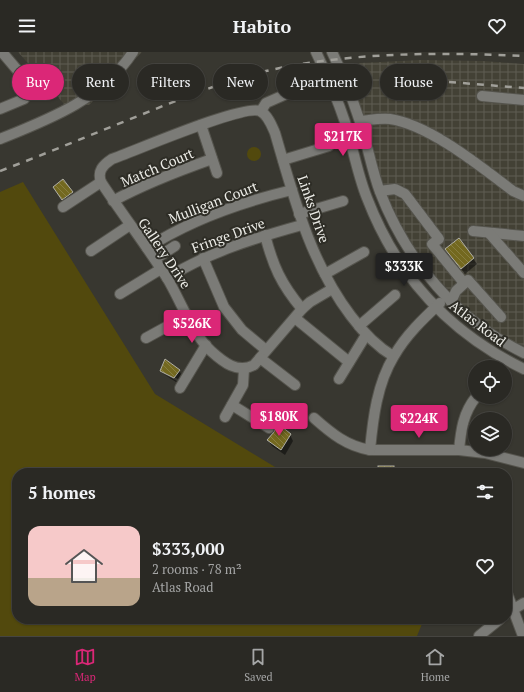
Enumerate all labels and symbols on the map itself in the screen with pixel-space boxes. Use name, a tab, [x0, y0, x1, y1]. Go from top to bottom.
pin: $217K	[315, 123, 371, 157]
street label: Match Court	[118, 143, 197, 191]
street label: Links Drive	[294, 173, 334, 245]
street label: Mulligan Court	[166, 176, 261, 228]
street label: Fringe Drive	[189, 213, 267, 257]
street label: Gallery Drive	[134, 214, 196, 292]
pin: $333K	[376, 253, 432, 287]
street label: Atlas Road	[446, 296, 510, 351]
pin: $526K	[164, 310, 220, 344]
pin: $180K	[251, 403, 307, 437]
pin: $224K	[391, 405, 447, 439]

